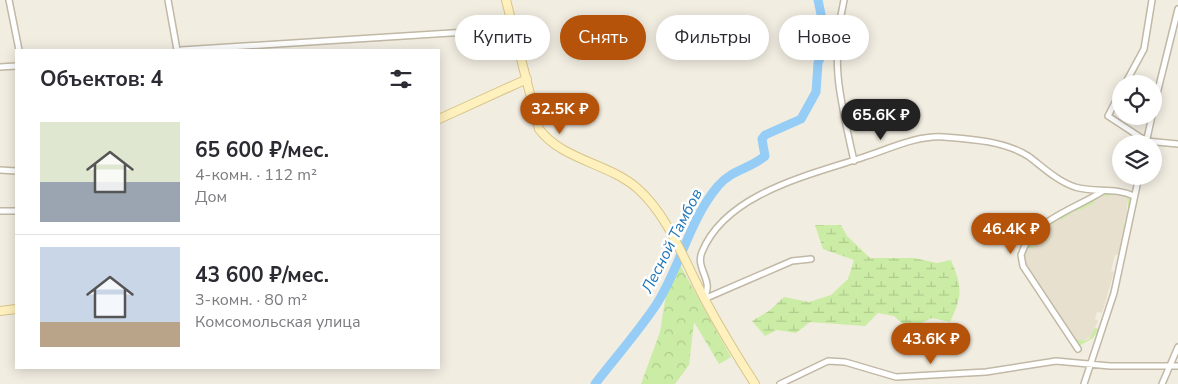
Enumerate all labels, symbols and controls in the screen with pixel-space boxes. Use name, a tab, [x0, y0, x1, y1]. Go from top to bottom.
chip: Купить	[455, 15, 550, 60]
chip: Снять	[560, 15, 646, 60]
chip: Фильтры	[656, 15, 769, 60]
chip: Новое	[779, 15, 869, 60]
text: Объектов: 4	[40, 65, 163, 93]
icon: filters	[387, 65, 415, 93]
map controls	[1112, 75, 1162, 185]
button: locate	[1112, 75, 1162, 125]
pin: 32.5K ₽	[514, 92, 606, 135]
text: 32.5K ₽	[531, 98, 589, 120]
pin: 65.6K ₽	[835, 98, 927, 141]
text: 65.6K ₽	[852, 104, 910, 126]
button: layers	[1112, 135, 1162, 185]
text: 65 600 ₽/мес.	[195, 136, 329, 164]
icon: home	[80, 142, 140, 202]
text: 4-комн. · 112 m²	[195, 164, 317, 186]
water label: Лесной Тамбов	[636, 185, 708, 298]
text: Дом	[195, 186, 227, 208]
pin: 46.4K ₽	[965, 212, 1057, 255]
text: 46.4K ₽	[982, 218, 1040, 240]
text: 43 600 ₽/мес.	[195, 261, 329, 289]
icon: home	[80, 267, 140, 327]
text: 3-комн. · 80 m²	[195, 289, 307, 311]
text: Комсомольская улица	[195, 311, 361, 333]
pin: 43.6K ₽	[885, 322, 977, 365]
text: 43.6K ₽	[902, 328, 960, 350]

